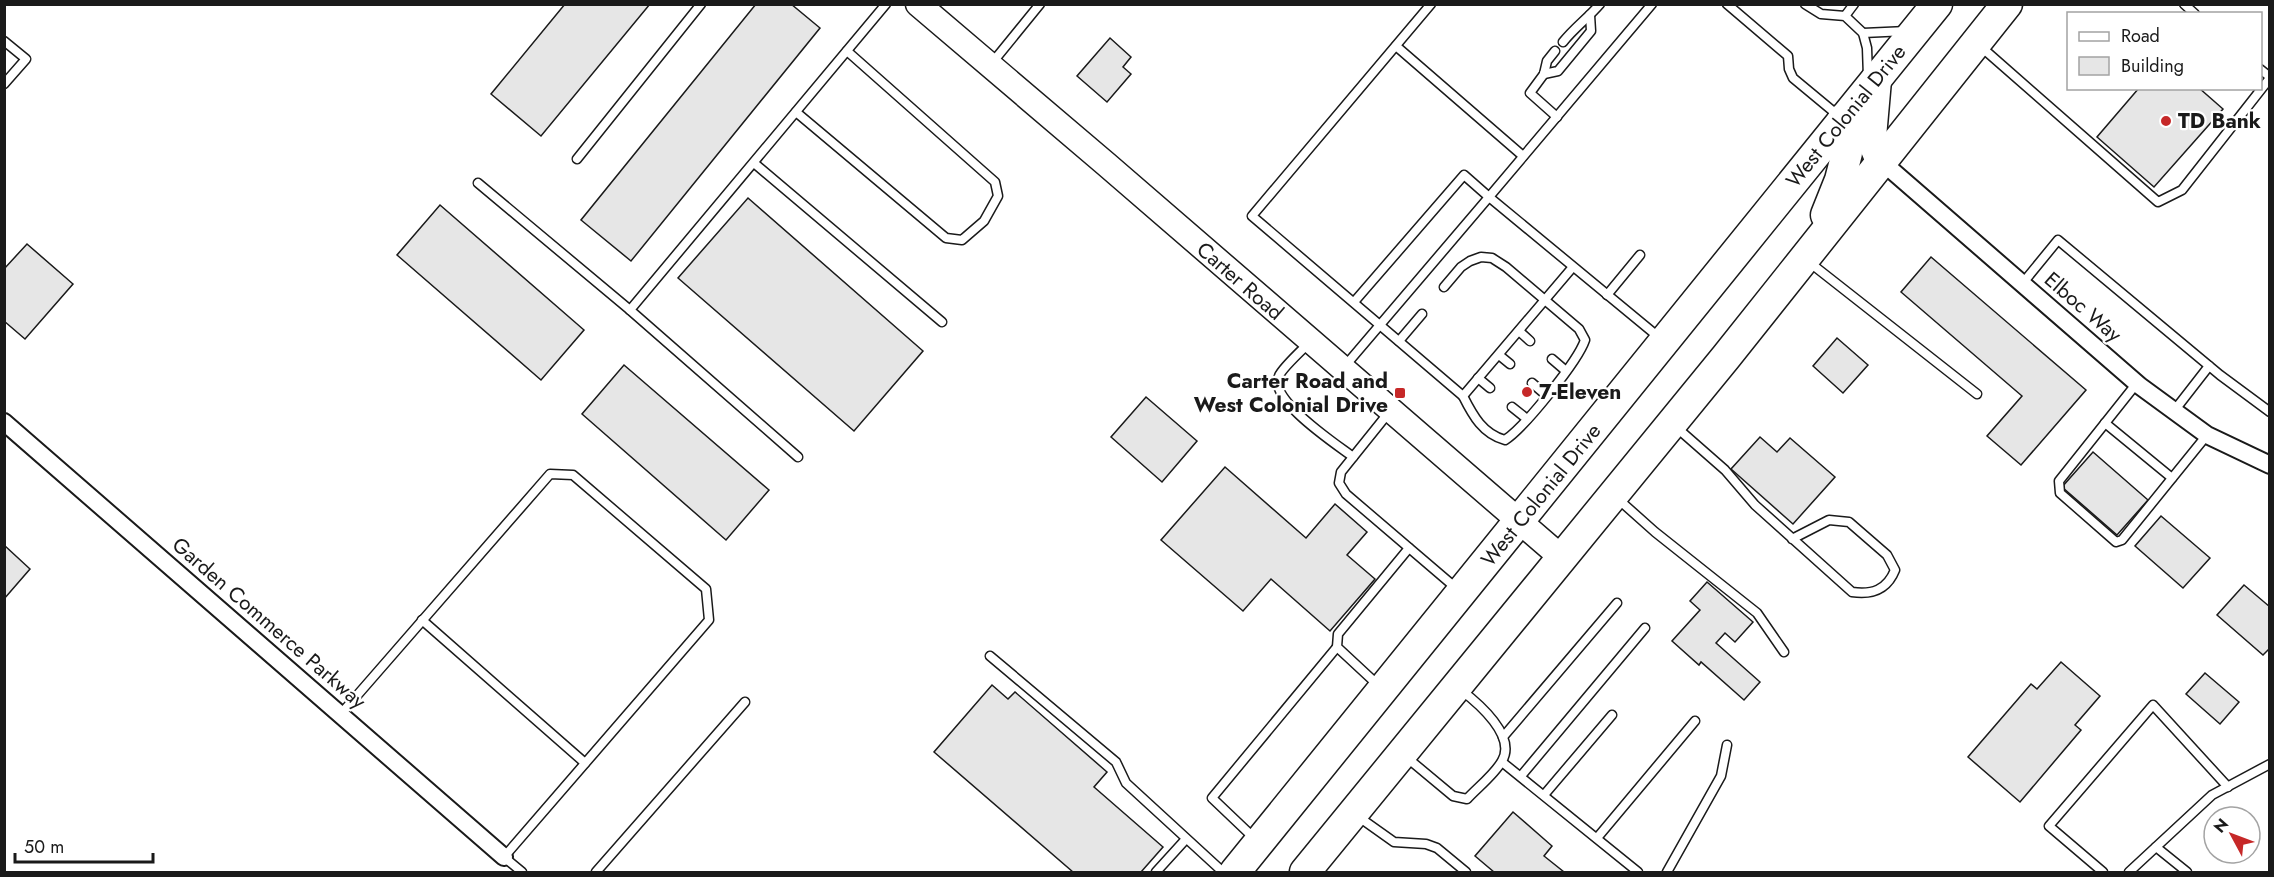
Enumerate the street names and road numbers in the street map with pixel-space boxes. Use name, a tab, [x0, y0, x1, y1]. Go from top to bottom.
street label: West Colonial Drive	[1779, 38, 1913, 194]
street label: Carter Road	[1190, 235, 1290, 327]
street label: Elboc Way	[2038, 265, 2129, 350]
street label: West Colonial Drive	[1474, 417, 1608, 573]
street label: Garden Commerce Parkway	[165, 530, 373, 716]

